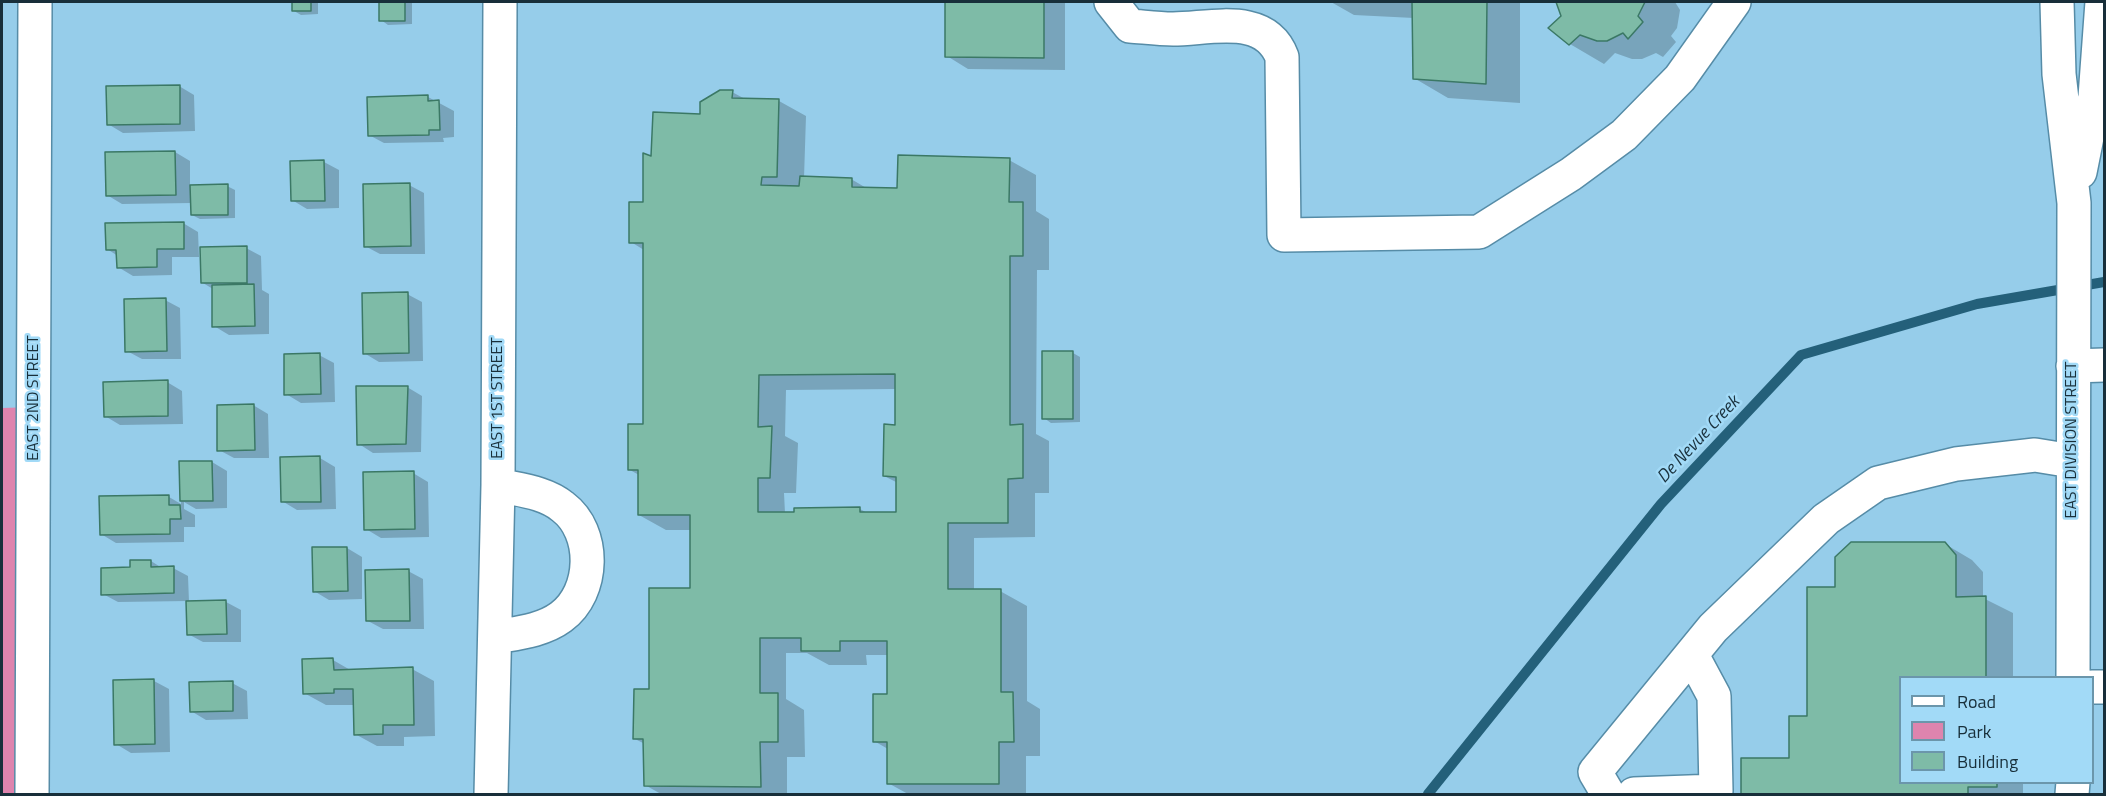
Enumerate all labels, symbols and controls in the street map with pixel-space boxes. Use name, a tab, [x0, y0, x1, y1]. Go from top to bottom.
street label: EAST 2ND STREET	[24, 335, 44, 461]
street label: EAST 1ST STREET	[488, 337, 508, 459]
street label: EAST DIVISION STREET	[2062, 362, 2082, 518]
water label: De Nevue Creek	[1653, 392, 1745, 488]
legend	[1899, 676, 2094, 784]
text: Road	[1957, 688, 1996, 715]
text: Park	[1957, 718, 1991, 745]
text: Building	[1957, 748, 2018, 775]

